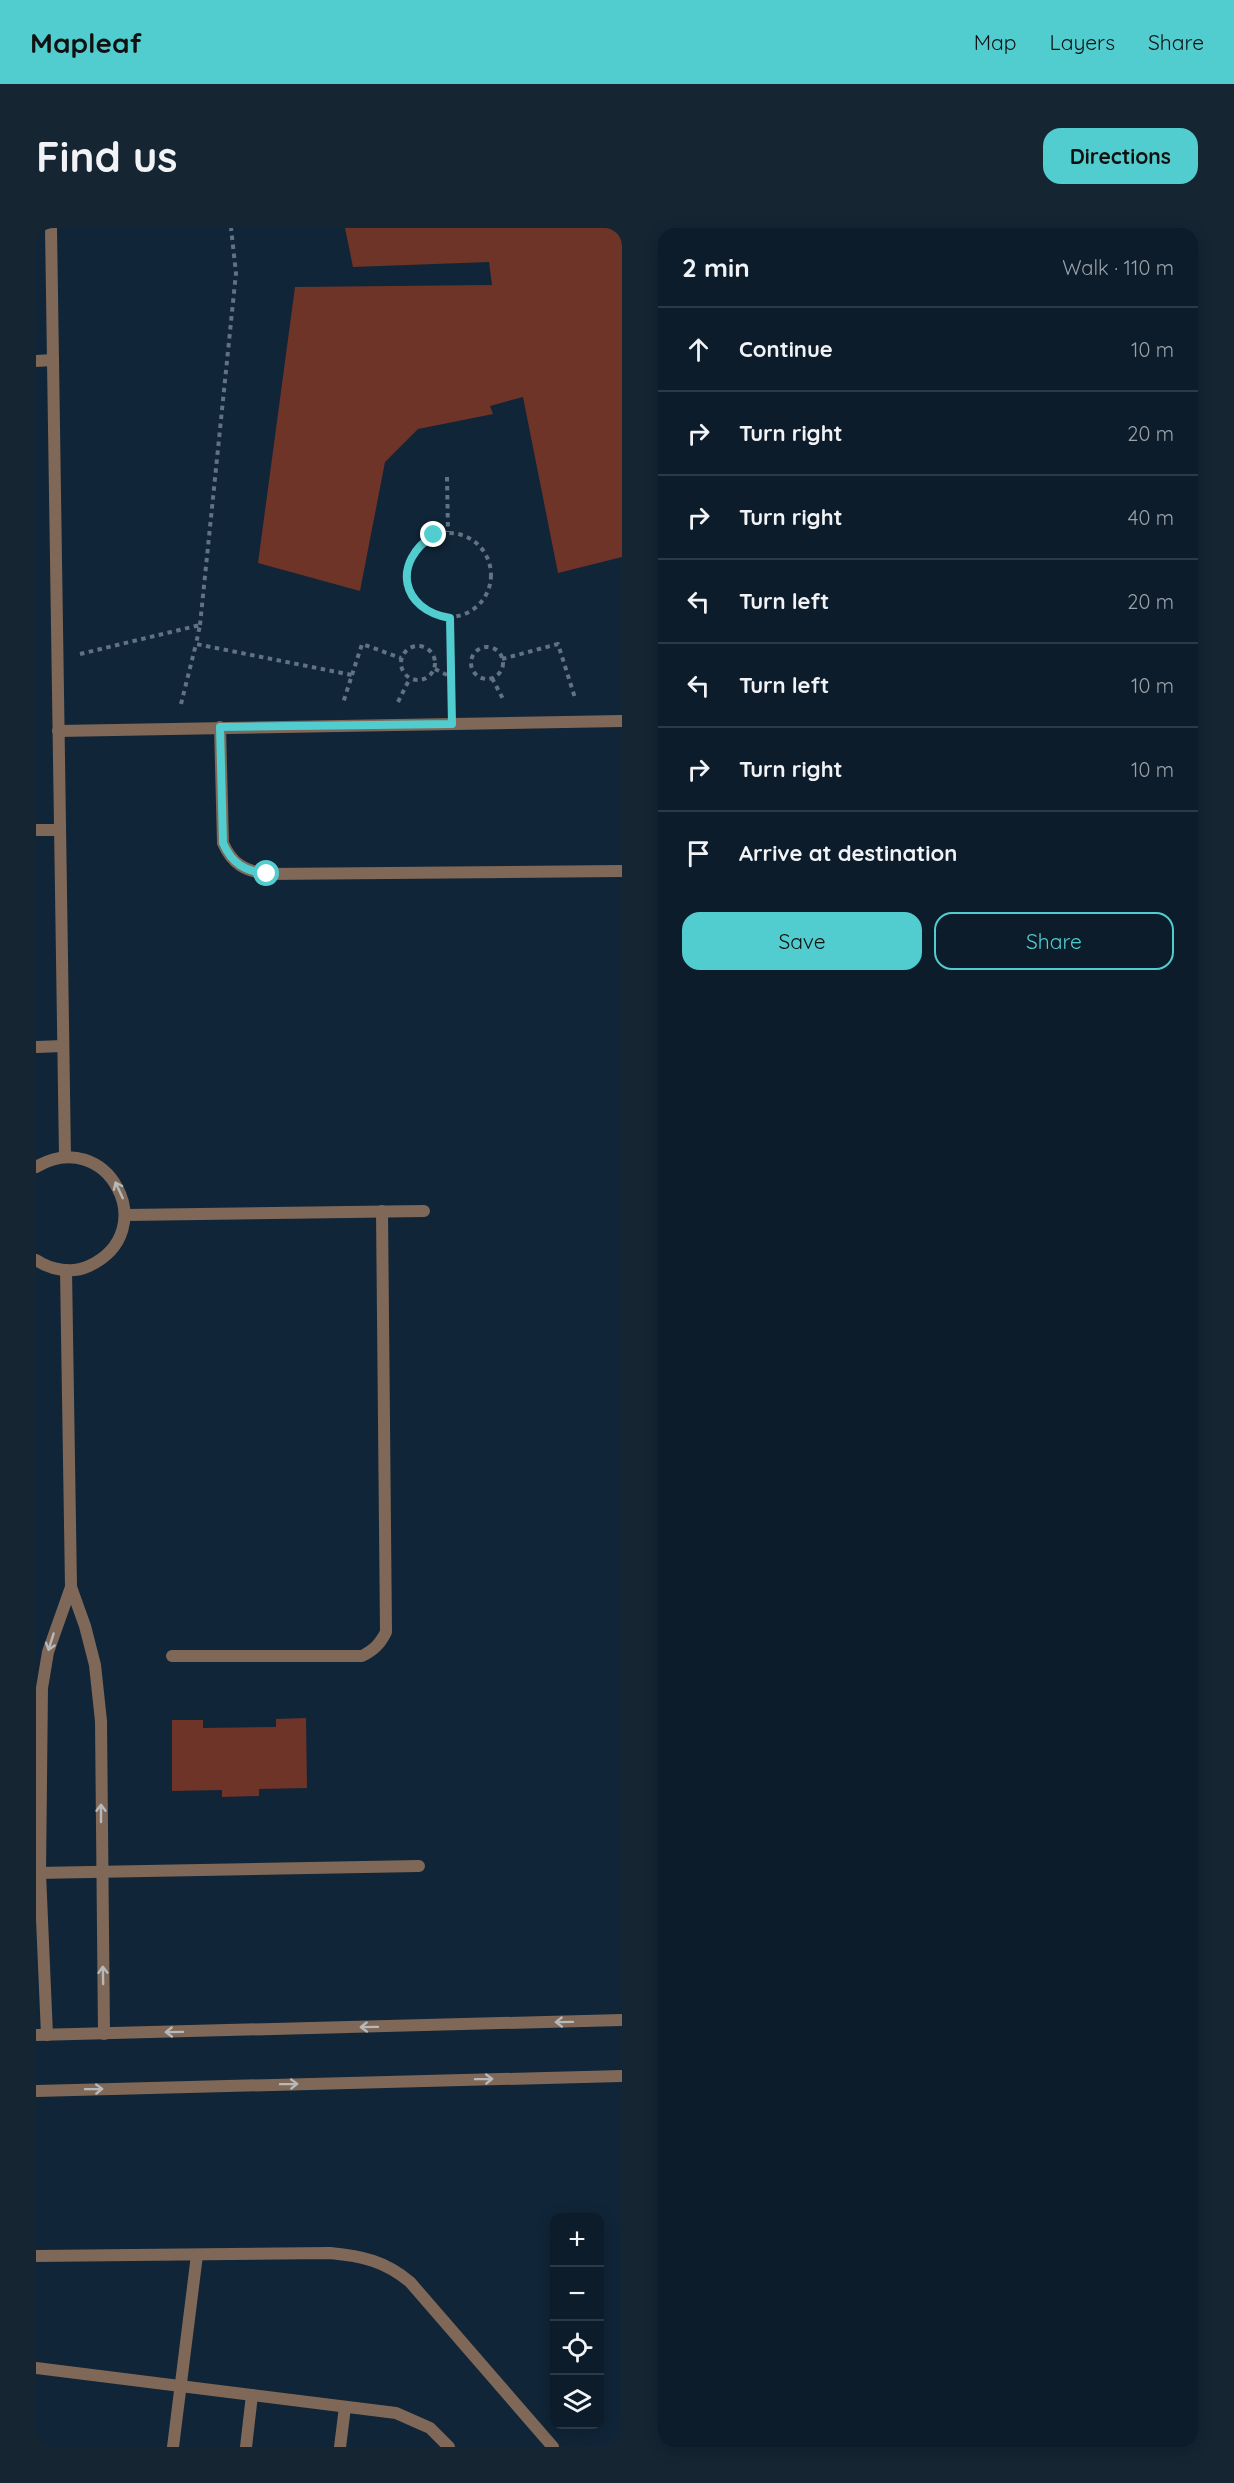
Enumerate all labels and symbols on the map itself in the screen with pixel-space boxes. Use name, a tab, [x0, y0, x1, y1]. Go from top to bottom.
route end	[420, 521, 446, 547]
route start	[253, 860, 279, 886]
one-way arrow	[112, 1182, 124, 1200]
one-way arrow	[45, 1632, 56, 1651]
one-way arrow	[95, 1804, 107, 1824]
one-way arrow	[97, 1966, 109, 1986]
one-way arrow	[554, 2016, 574, 2027]
one-way arrow	[359, 2021, 379, 2032]
one-way arrow	[164, 2026, 184, 2038]
one-way arrow	[474, 2073, 494, 2085]
one-way arrow	[279, 2078, 299, 2090]
one-way arrow	[84, 2083, 104, 2095]

